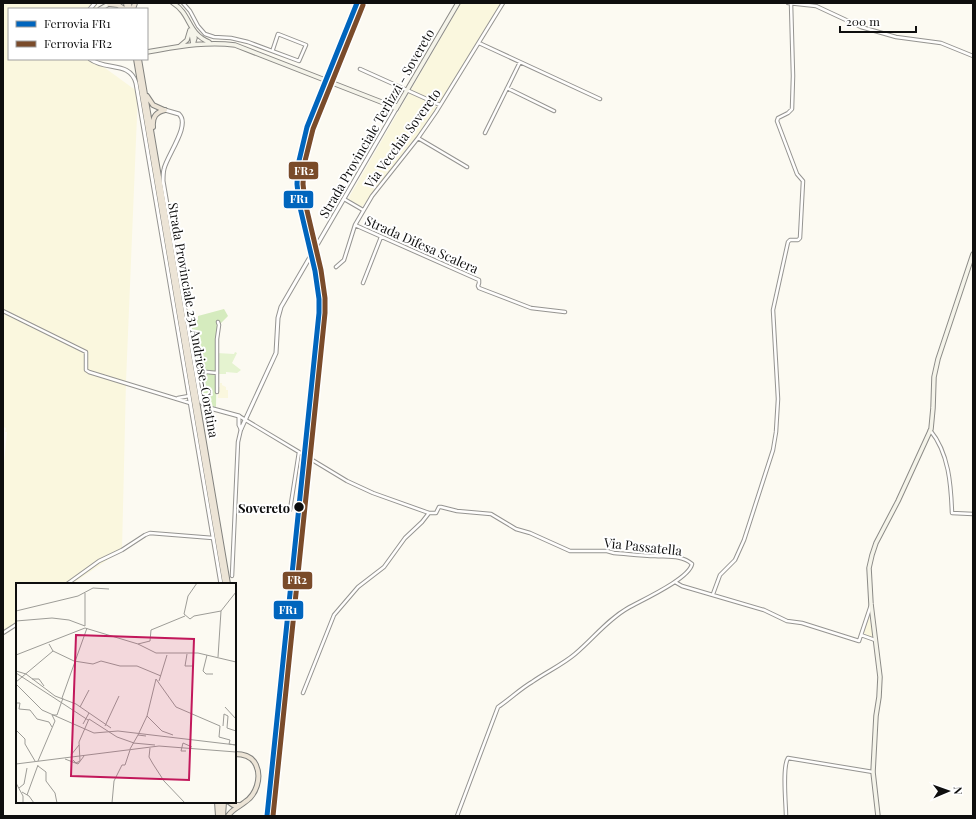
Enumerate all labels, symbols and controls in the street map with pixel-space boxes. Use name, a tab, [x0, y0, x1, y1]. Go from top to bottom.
legend	[8, 8, 148, 60]
scale bar	[840, 8, 916, 34]
text: 200 m	[846, 13, 880, 29]
text: Ferrovia FR1	[44, 15, 111, 31]
street label: Strada Provinciale Terlizzi - Sovereto	[315, 25, 437, 221]
text: Ferrovia FR2	[44, 35, 112, 51]
street label: Via Vecchia Sovereto	[360, 85, 444, 192]
line badge: FR2	[288, 161, 319, 180]
text: FR2	[294, 163, 314, 178]
line badge: FR1	[283, 190, 314, 209]
text: FR1	[290, 191, 308, 206]
street label: Strada Provinciale 231 Andriese-Coratina	[165, 201, 223, 439]
street label: Strada Difesa Scalera	[363, 211, 482, 277]
place label: Sovereto	[238, 499, 290, 516]
marker: Sovereto	[292, 500, 306, 514]
street label: Via Passatella	[602, 533, 683, 559]
line badge: FR2	[282, 571, 313, 590]
text: FR2	[287, 572, 307, 587]
inset map	[16, 583, 236, 803]
line badge: FR1	[273, 600, 304, 620]
text: FR1	[279, 602, 297, 617]
north arrow	[928, 771, 968, 811]
text: N	[951, 786, 966, 795]

